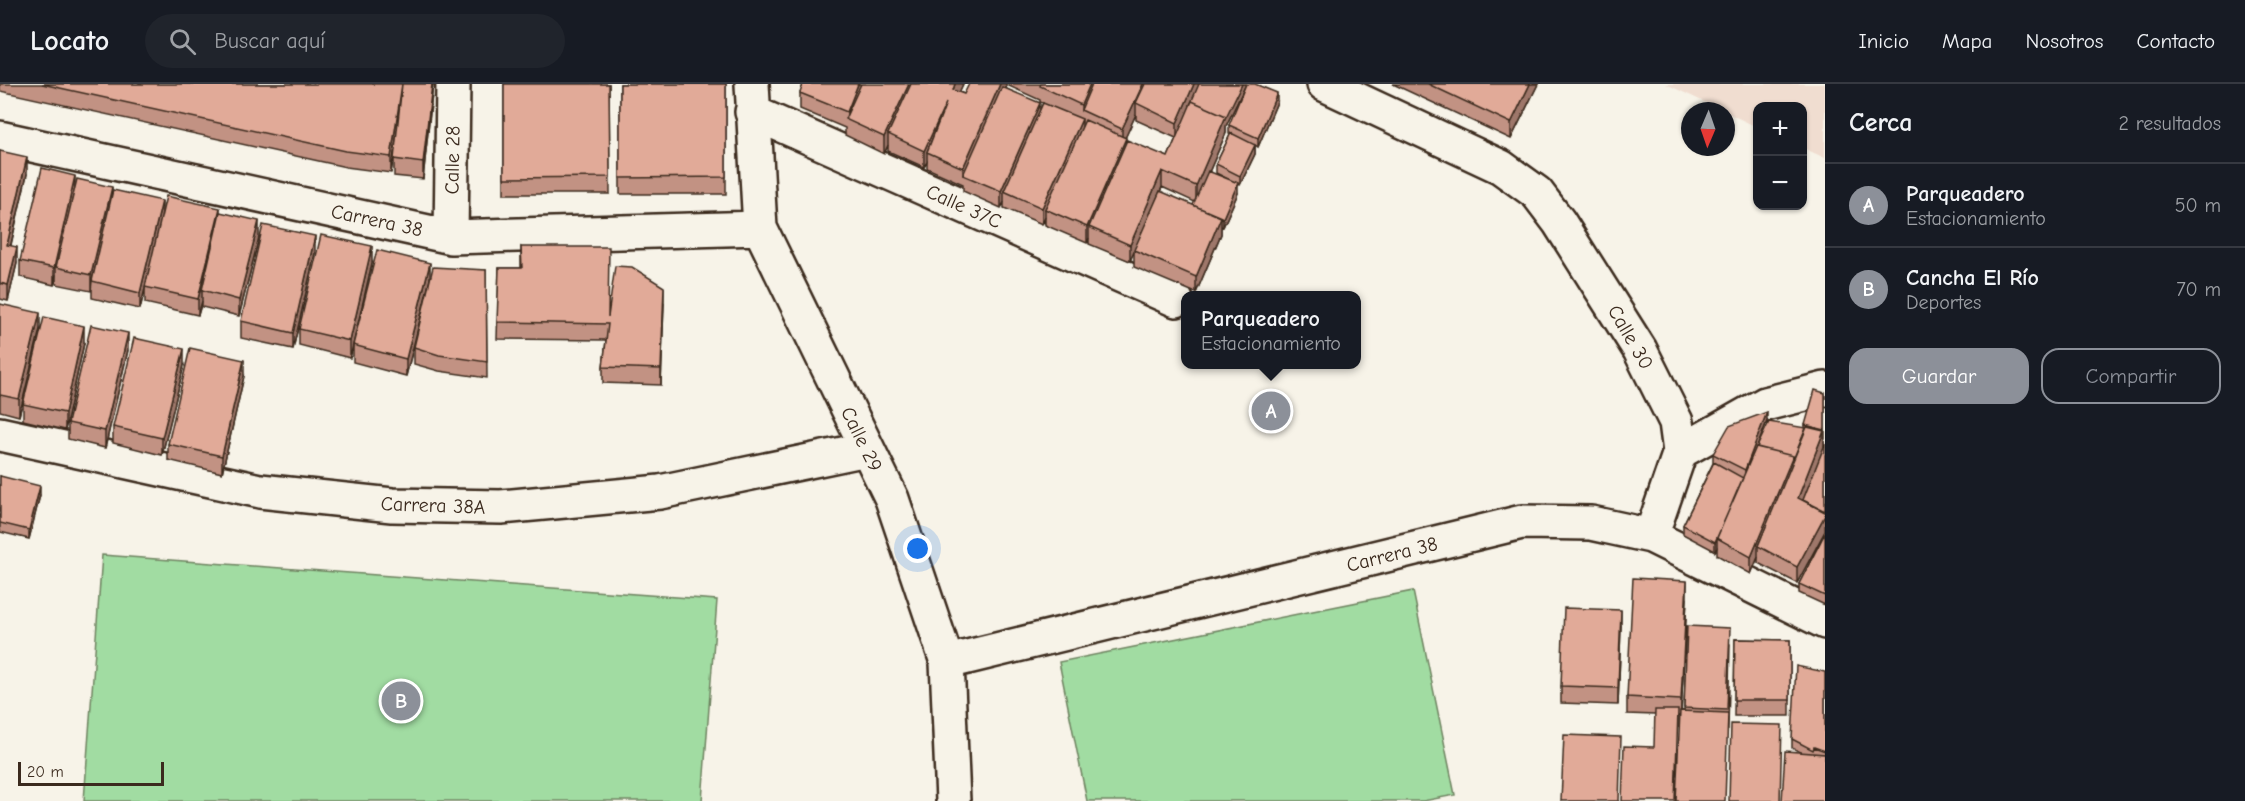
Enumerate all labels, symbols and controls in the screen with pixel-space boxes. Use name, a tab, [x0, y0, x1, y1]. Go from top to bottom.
search box	[145, 14, 565, 68]
text: Locato	[30, 25, 109, 57]
icon: search	[166, 25, 199, 58]
text: Buscar aquí	[214, 28, 325, 54]
text: Inicio	[1858, 29, 1909, 53]
text: Mapa	[1942, 29, 1992, 53]
text: Nosotros	[2025, 29, 2104, 53]
text: Contacto	[2137, 29, 2215, 53]
north arrow	[1681, 102, 1735, 156]
map controls	[1753, 102, 1807, 210]
button: +	[1753, 102, 1807, 156]
text: Cerca	[1849, 108, 1913, 138]
text: 2 resultados	[2119, 112, 2221, 135]
street label: Calle 28	[440, 125, 465, 195]
button: −	[1753, 156, 1807, 210]
street label: Calle 37C	[923, 180, 1005, 233]
text: Parqueadero	[1906, 181, 2025, 207]
text: A	[1863, 194, 1874, 217]
text: 50 m	[2175, 194, 2221, 217]
street label: Carrera 38	[329, 200, 425, 241]
text: Estacionamiento	[1906, 207, 2046, 230]
text: Cancha El Río	[1906, 265, 2039, 291]
text: B	[1862, 278, 1875, 301]
text: 70 m	[2176, 278, 2221, 301]
popup	[1181, 291, 1361, 369]
text: Deportes	[1906, 291, 1981, 314]
street label: Calle 30	[1603, 301, 1658, 373]
text: Parqueadero	[1201, 306, 1320, 332]
text: Estacionamiento	[1201, 332, 1341, 355]
button: Guardar	[1849, 348, 2029, 404]
button: Compartir	[2041, 348, 2221, 404]
pin: A	[1252, 388, 1290, 434]
street label: Calle 29	[836, 403, 887, 475]
street label: Carrera 38A	[380, 492, 486, 519]
street label: Carrera 38	[1344, 532, 1440, 577]
your location	[903, 534, 932, 563]
pin: B	[382, 678, 420, 724]
scale bar	[18, 759, 164, 786]
text: 20 m	[27, 763, 64, 781]

